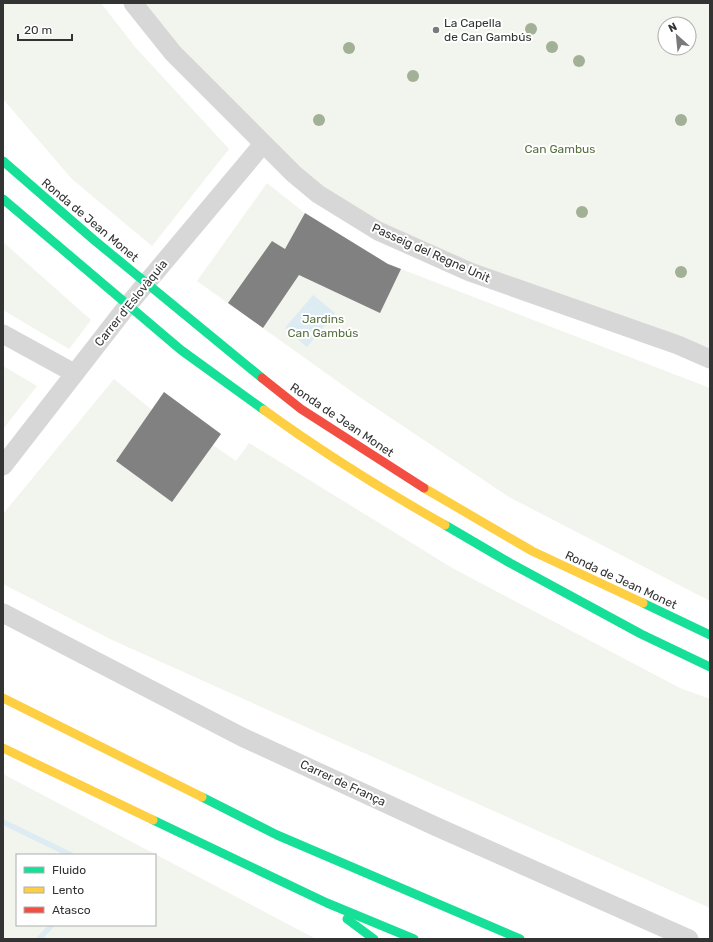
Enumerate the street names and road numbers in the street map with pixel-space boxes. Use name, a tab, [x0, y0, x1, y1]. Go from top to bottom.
street label: Ronda de Jean Monet	[39, 176, 141, 265]
street label: Passeig del Regne Unit	[370, 221, 492, 286]
street label: Carrer d'Eslovàquia	[92, 257, 170, 349]
street label: Ronda de Jean Monet	[288, 380, 397, 460]
street label: Ronda de Jean Monet	[563, 548, 679, 612]
street label: Carrer de França	[298, 757, 388, 809]

